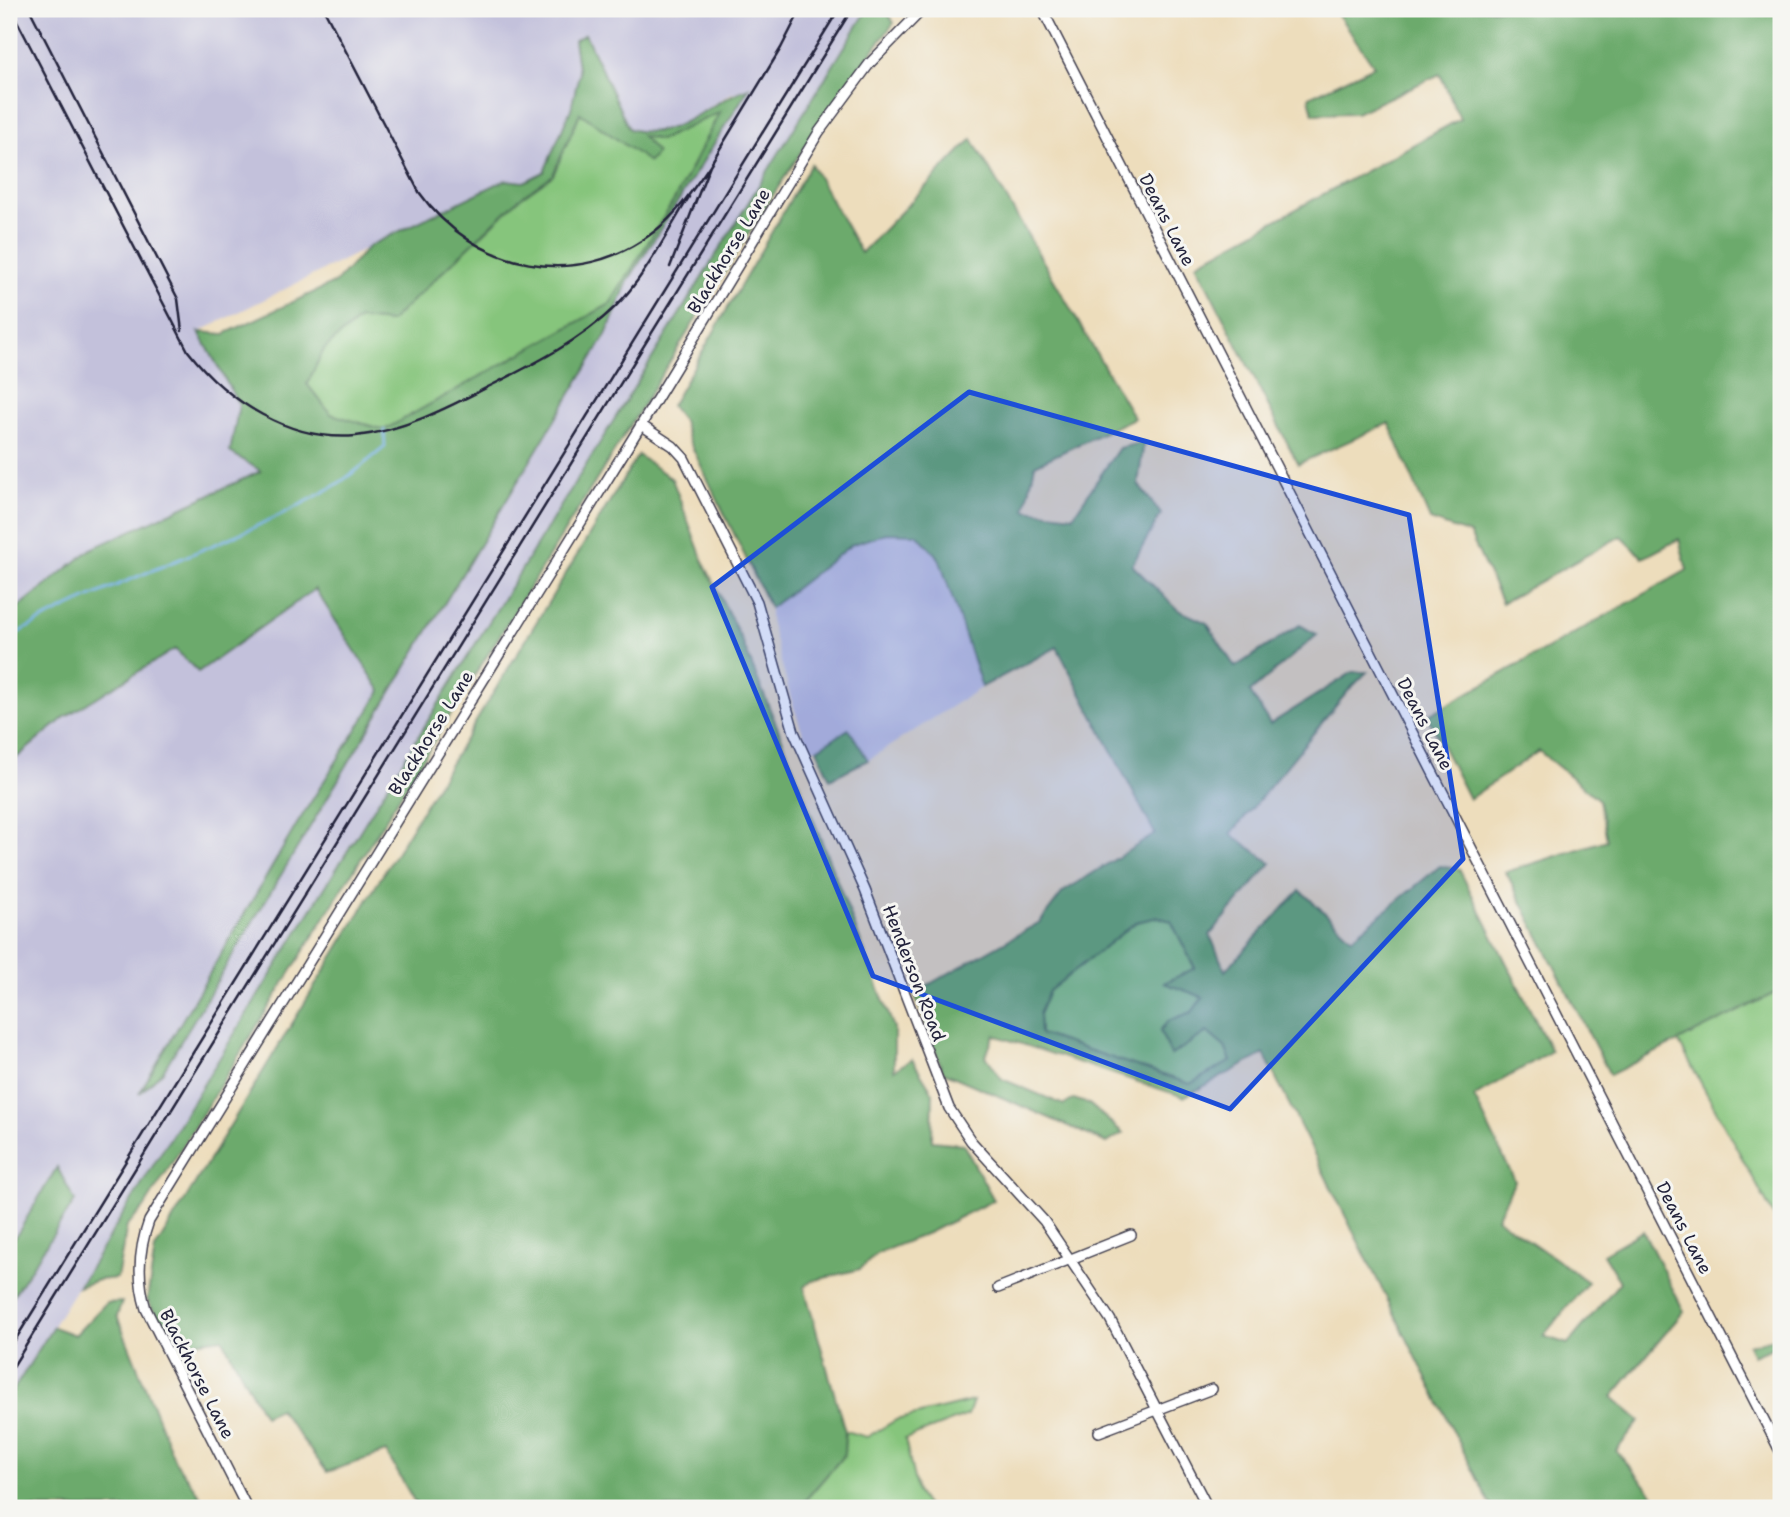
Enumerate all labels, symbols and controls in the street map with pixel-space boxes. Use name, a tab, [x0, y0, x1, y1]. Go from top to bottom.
street label: Deans Lane	[1133, 170, 1201, 270]
street label: Blackhorse Lane	[682, 184, 776, 318]
street label: Blackhorse Lane	[383, 666, 479, 800]
street label: Deans Lane	[1391, 674, 1459, 774]
street label: Henderson Road	[877, 901, 951, 1045]
street label: Deans Lane	[1650, 1178, 1718, 1278]
street label: Blackhorse Lane	[154, 1305, 240, 1443]

